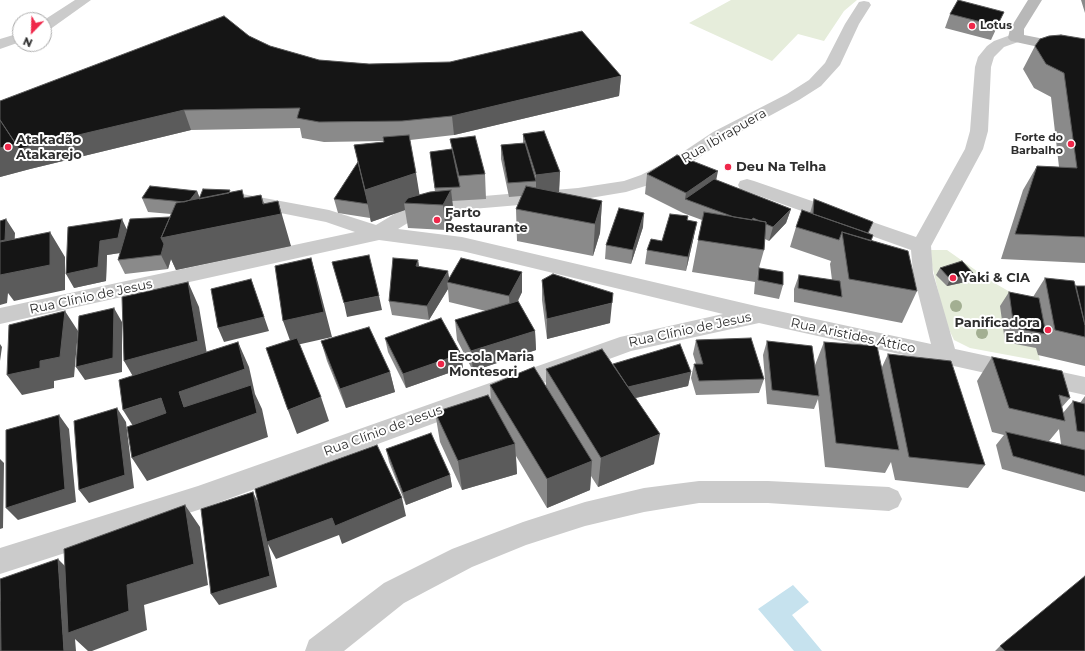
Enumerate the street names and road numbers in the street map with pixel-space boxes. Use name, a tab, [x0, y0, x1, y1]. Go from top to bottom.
street label: Rua Ibirapuera	[679, 105, 769, 167]
street label: Rua Clínio de Jesus	[28, 276, 154, 318]
street label: Rua Clínio de Jesus	[627, 309, 753, 351]
street label: Rua Aristides Áttico	[789, 315, 917, 357]
street label: Rua Clínio de Jesus	[322, 402, 444, 460]

